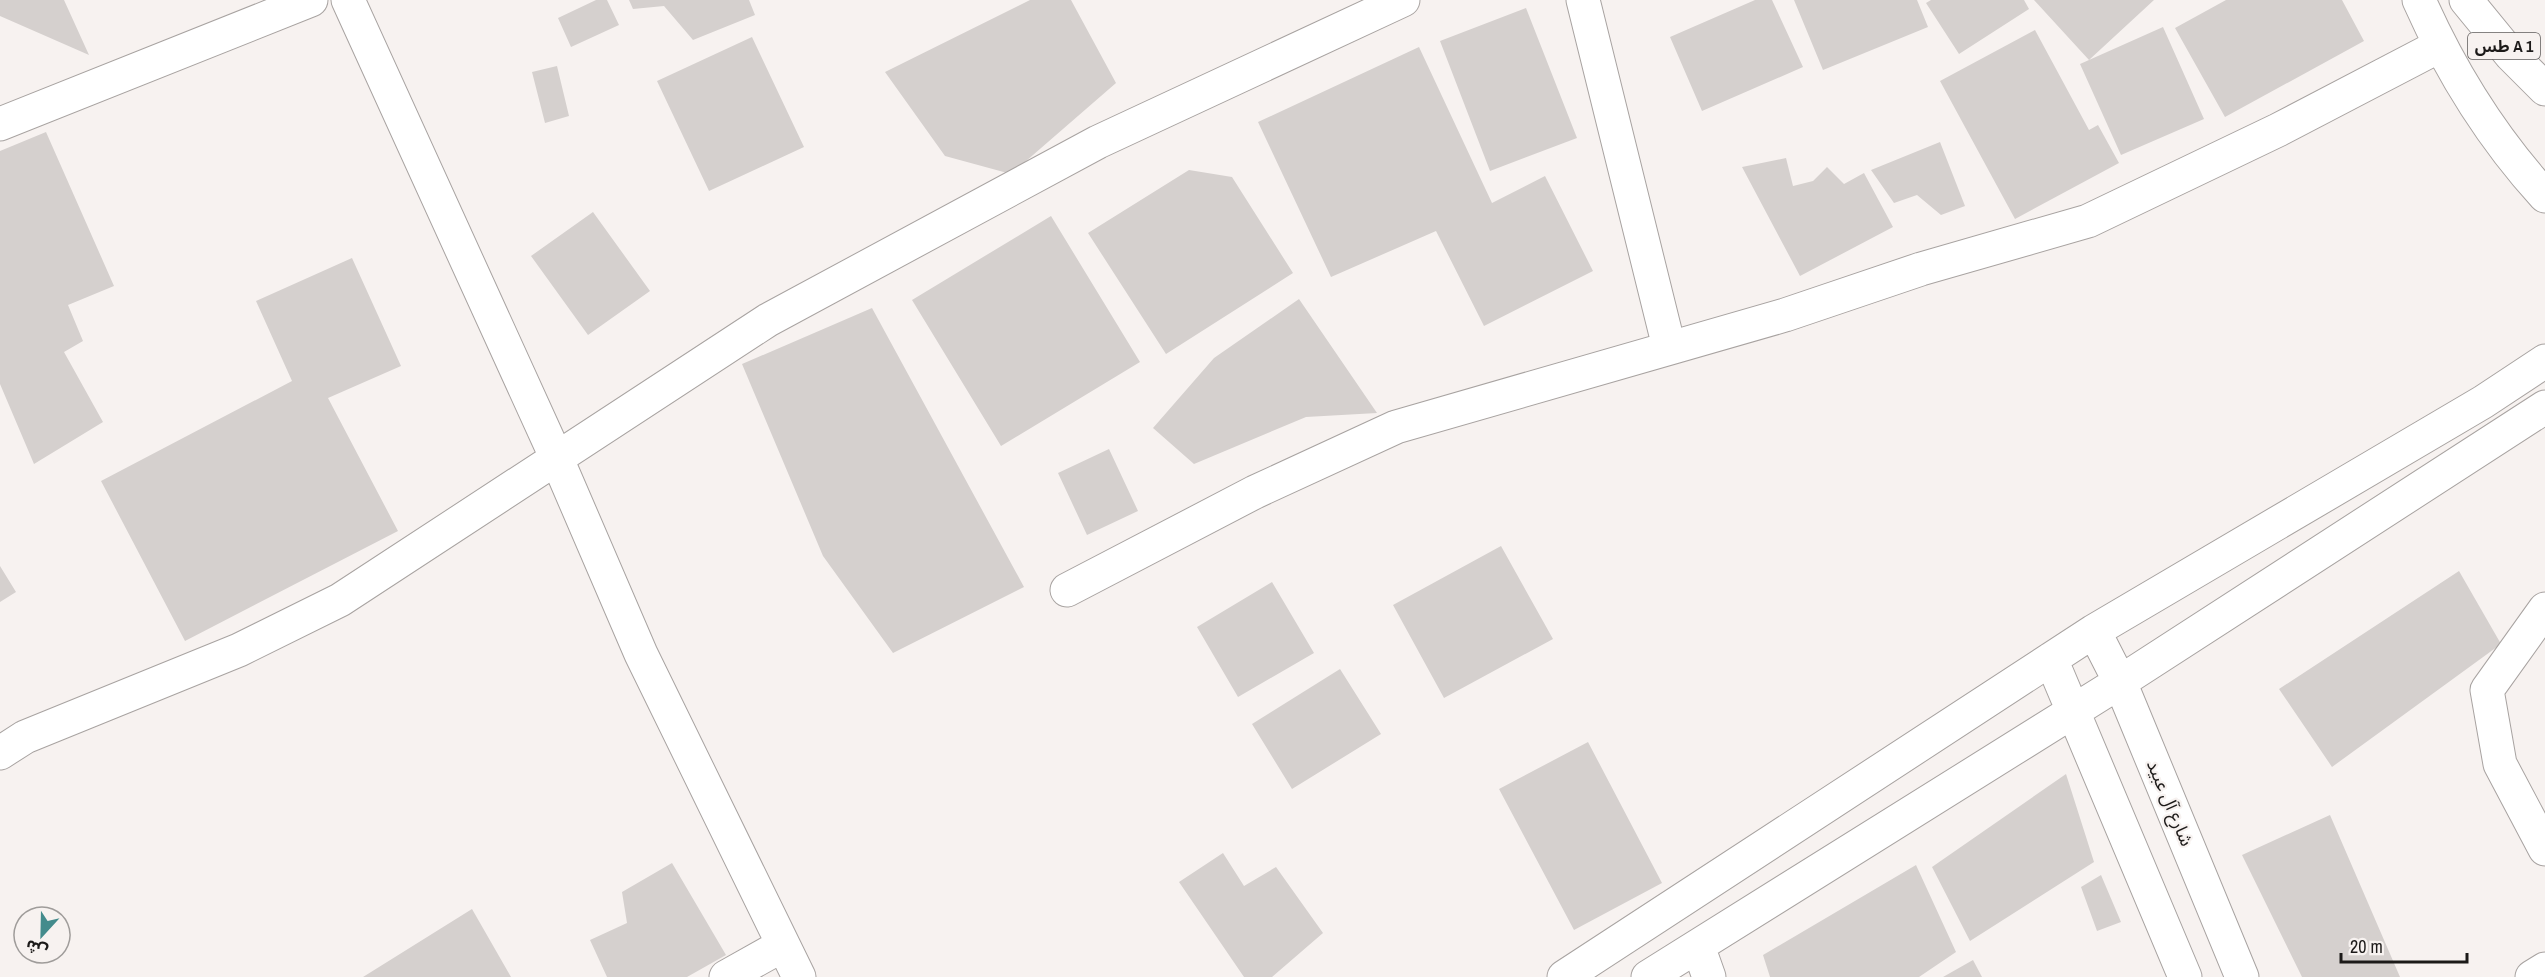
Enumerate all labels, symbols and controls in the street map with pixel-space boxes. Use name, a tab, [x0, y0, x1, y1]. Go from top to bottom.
road number: طس A 1	[2468, 33, 2540, 59]
street label: شارع آل عبيد	[2139, 756, 2200, 851]
north arrow	[12, 905, 72, 965]
scale bar	[2341, 926, 2467, 964]
text: 20 m	[2350, 934, 2383, 959]
text: ش	[22, 935, 51, 963]

